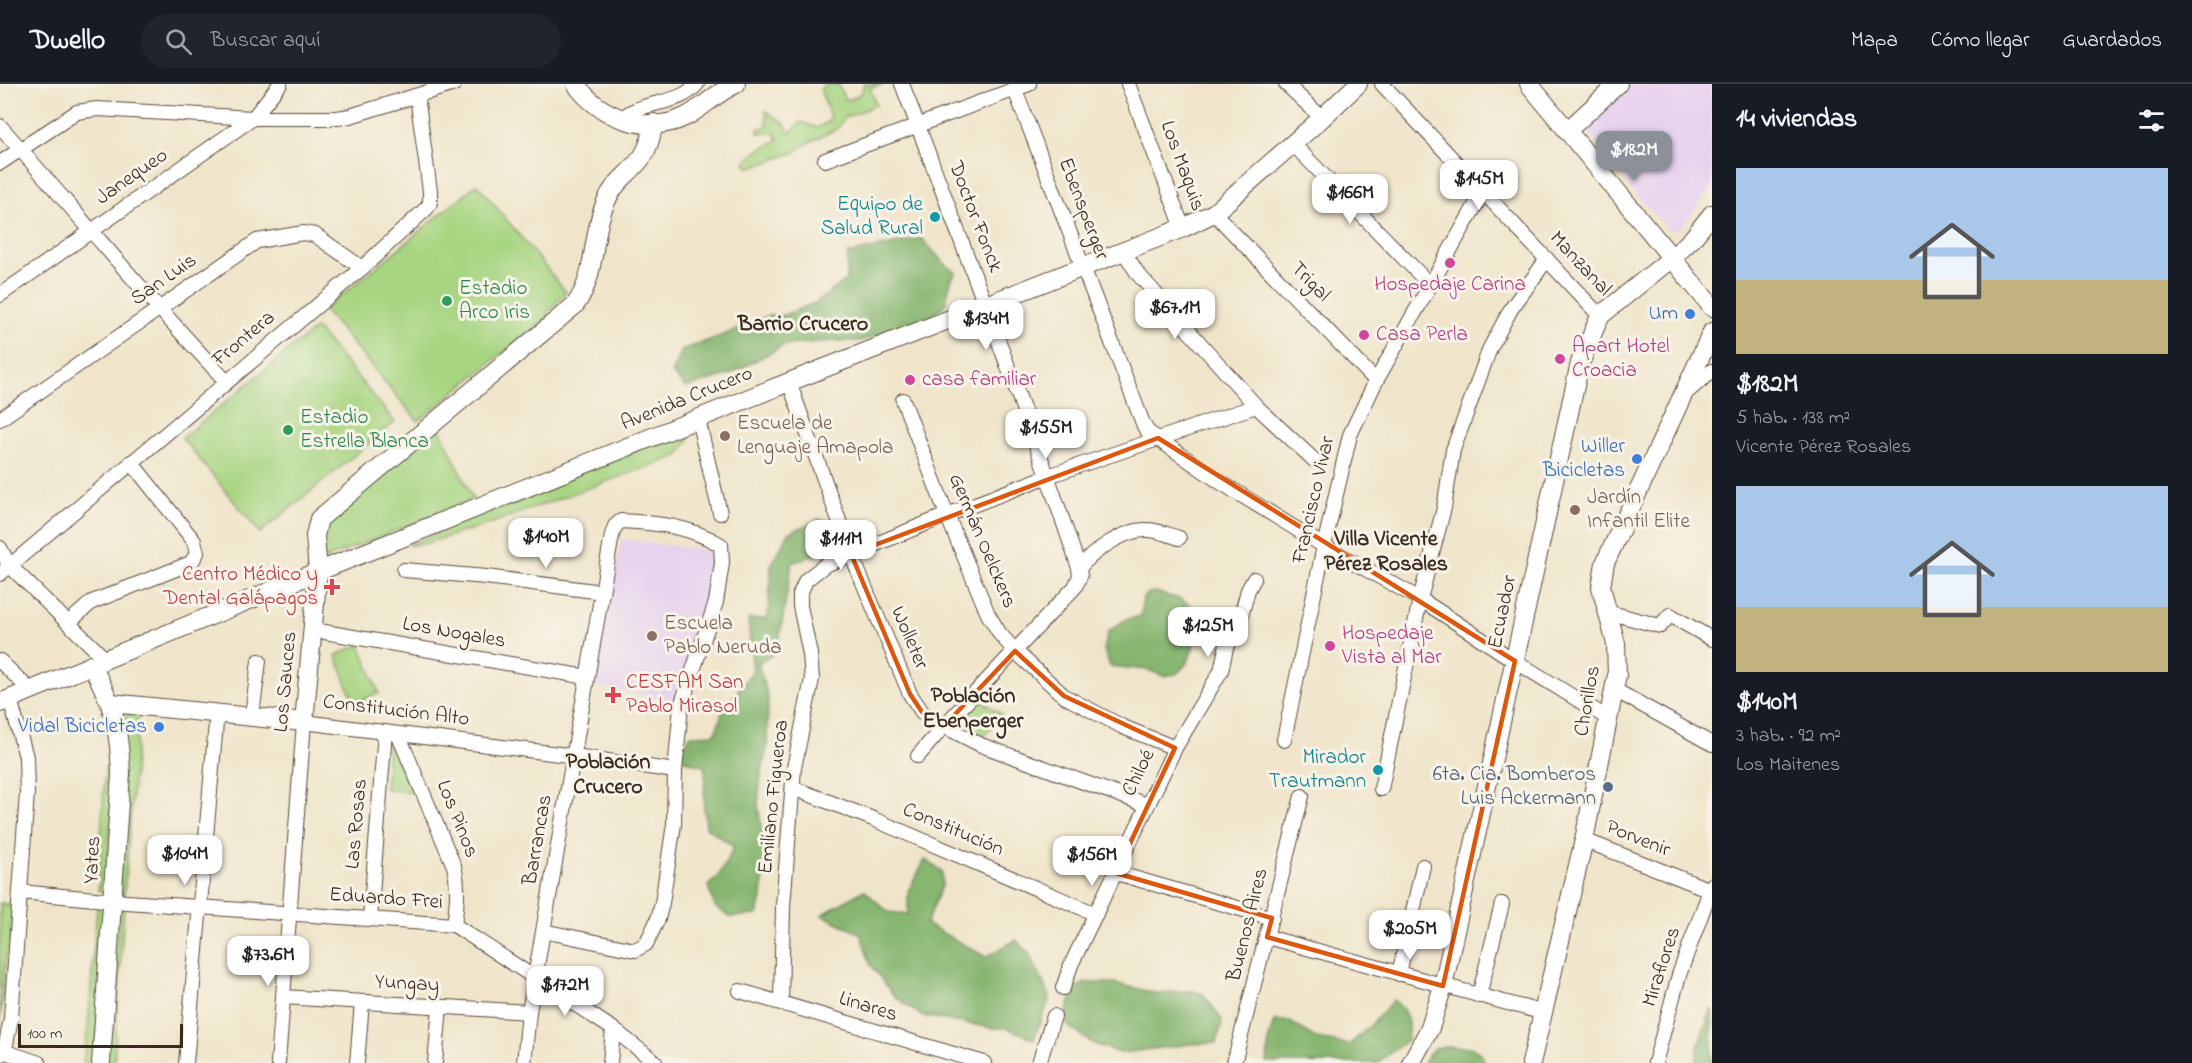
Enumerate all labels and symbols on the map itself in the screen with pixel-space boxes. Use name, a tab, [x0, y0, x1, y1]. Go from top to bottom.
street label: Los Maquis	[1152, 117, 1212, 215]
pin: $182M	[1592, 131, 1676, 182]
street label: Janequeo	[90, 141, 174, 213]
street label: Ebensperger	[1048, 154, 1116, 265]
street label: Doctor Fonck	[940, 156, 1010, 278]
pin: $145M	[1437, 160, 1521, 211]
pin: $166M	[1308, 174, 1392, 225]
place label: Equipo de Salud Rural	[821, 190, 924, 244]
marker: Equipo de Salud Rural	[928, 210, 942, 224]
street label: Manzanal	[1542, 225, 1618, 303]
street label: San Luis	[125, 246, 203, 314]
street label: Trigal	[1282, 255, 1337, 311]
marker: Hospedaje Carina	[1443, 256, 1457, 270]
place label: Hospedaje Carina	[1374, 270, 1526, 300]
place label: Estadio Arco Iris	[459, 274, 530, 328]
pin: $67.1M	[1126, 289, 1224, 340]
marker: Estadio Arco Iris	[440, 294, 454, 308]
place label: Um	[1648, 299, 1678, 329]
pin: $134M	[944, 300, 1028, 351]
street label: Frontera	[205, 304, 282, 375]
marker: Um	[1683, 307, 1697, 321]
district label: Barrio Crucero	[737, 309, 868, 341]
place label: Casa Perla	[1376, 320, 1468, 350]
marker: Casa Perla	[1357, 328, 1371, 342]
place label: Apart Hotel Croacia	[1572, 332, 1670, 386]
marker: Apart Hotel Croacia	[1553, 352, 1567, 366]
street label: Avenida Crucero	[617, 359, 757, 439]
place label: casa familiar	[922, 365, 1037, 395]
marker: casa familiar	[903, 373, 917, 387]
place label: Estadio Estrella Blanca	[300, 403, 429, 457]
place label: Escuela de Lenguaje Amapola	[737, 409, 893, 465]
pin: $155M	[1004, 409, 1088, 460]
marker: Estadio Estrella Blanca	[281, 423, 295, 437]
marker: Escuela de Lenguaje Amapola	[718, 429, 732, 443]
place label: Willer Bicicletas	[1542, 432, 1625, 486]
street label: Francisco Vivar	[1285, 433, 1343, 568]
marker: Willer Bicicletas	[1630, 452, 1644, 466]
street label: Germán Oelckers	[940, 469, 1024, 613]
place label: Jardín Infantil Elite	[1587, 483, 1690, 537]
marker: Jardín Infantil Elite	[1568, 503, 1582, 517]
pin: $140M	[504, 518, 588, 569]
pin: $111M	[799, 520, 883, 571]
district label: Villa Vicente Pérez Rosales	[1324, 524, 1448, 581]
place label: Centro Médico y Dental Galápagos	[162, 560, 318, 616]
street label: Ecuador	[1481, 572, 1526, 652]
marker: Centro Médico y Dental Galápagos	[323, 578, 341, 596]
street label: Wolleter	[882, 602, 936, 675]
pin: $125M	[1166, 607, 1250, 658]
street label: Los Nogales	[400, 609, 508, 659]
place label: Escuela Pablo Neruda	[664, 609, 782, 663]
place label: Hospedaje Vista al Mar	[1341, 619, 1442, 673]
marker: Escuela Pablo Neruda	[645, 629, 659, 643]
street label: Los Sauces	[267, 630, 305, 734]
marker: Hospedaje Vista al Mar	[1323, 639, 1337, 653]
street label: Chorillos	[1567, 663, 1609, 739]
place label: CESFAM San Pablo Mirasol	[626, 668, 743, 722]
district label: Población Ebenperger	[923, 681, 1025, 739]
marker: CESFAM San Pablo Mirasol	[604, 686, 622, 704]
street label: Constitución Alto	[321, 687, 471, 735]
place label: Vidal Bicicletas	[17, 712, 147, 742]
street label: Emiliano Figueroa	[751, 718, 799, 876]
marker: Vidal Bicicletas	[152, 720, 166, 734]
place label: Mirador Trautmann	[1269, 743, 1366, 797]
street label: Chiloé	[1115, 744, 1164, 802]
district label: Población Crucero	[566, 747, 651, 804]
place label: 6ta. Cia. Bomberos Luis Ackermann	[1433, 760, 1596, 814]
marker: Mirador Trautmann	[1371, 763, 1385, 777]
street label: Los Pinos	[428, 776, 486, 862]
street label: Las Rosas	[338, 778, 376, 870]
marker: 6ta. Cia. Bomberos Luis Ackermann	[1601, 780, 1615, 794]
street label: Barrancas	[515, 792, 561, 889]
street label: Constitución	[898, 795, 1008, 865]
street label: Porvenir	[1601, 813, 1675, 866]
street label: Yates	[77, 835, 109, 885]
pin: $104M	[143, 835, 227, 886]
pin: $156M	[1050, 836, 1134, 887]
street label: Buenos Aires	[1219, 865, 1277, 986]
street label: Eduardo Frei	[328, 880, 444, 918]
pin: $205M	[1368, 910, 1452, 961]
street label: Miraflores	[1635, 923, 1689, 1011]
pin: $73.6M	[219, 936, 317, 987]
pin: $172M	[523, 966, 607, 1017]
street label: Yungay	[374, 967, 440, 1003]
street label: Linares	[835, 984, 901, 1030]
scale bar	[18, 1021, 183, 1048]

